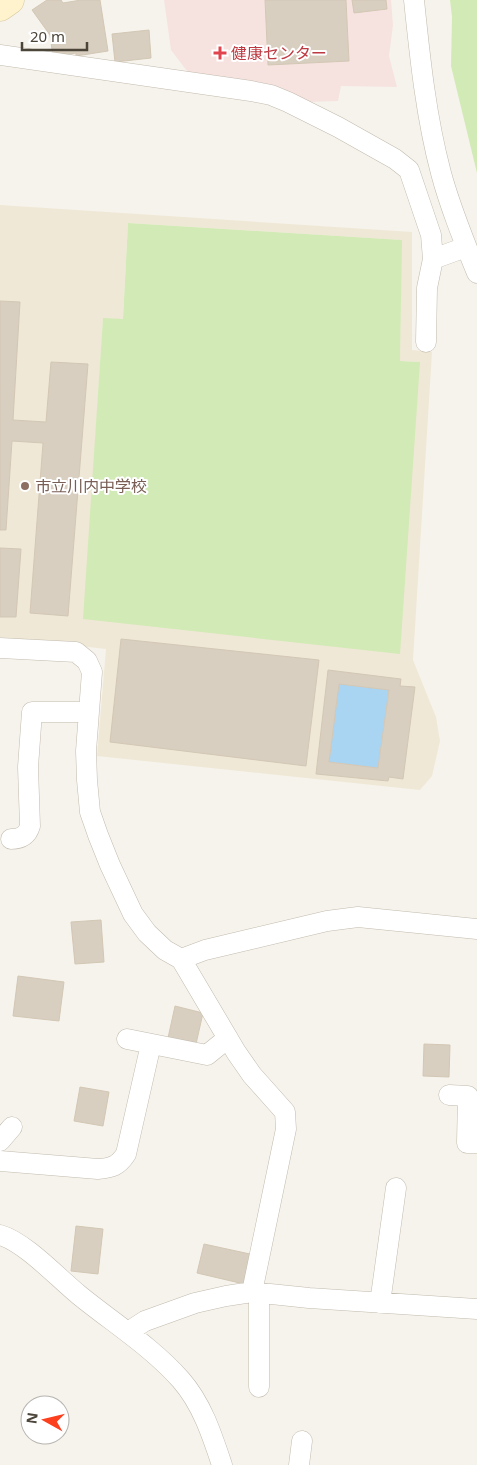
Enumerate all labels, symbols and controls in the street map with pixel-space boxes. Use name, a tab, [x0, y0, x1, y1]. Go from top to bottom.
scale bar	[22, 20, 88, 52]
text: 20 m	[30, 26, 65, 46]
place label: 健康センター	[231, 42, 327, 64]
marker: 健康センター	[213, 46, 227, 60]
place label: 市立川内中学校	[35, 475, 147, 497]
marker: 市立川内中学校	[19, 480, 31, 492]
north arrow	[20, 1395, 70, 1445]
text: N	[21, 1411, 42, 1425]

